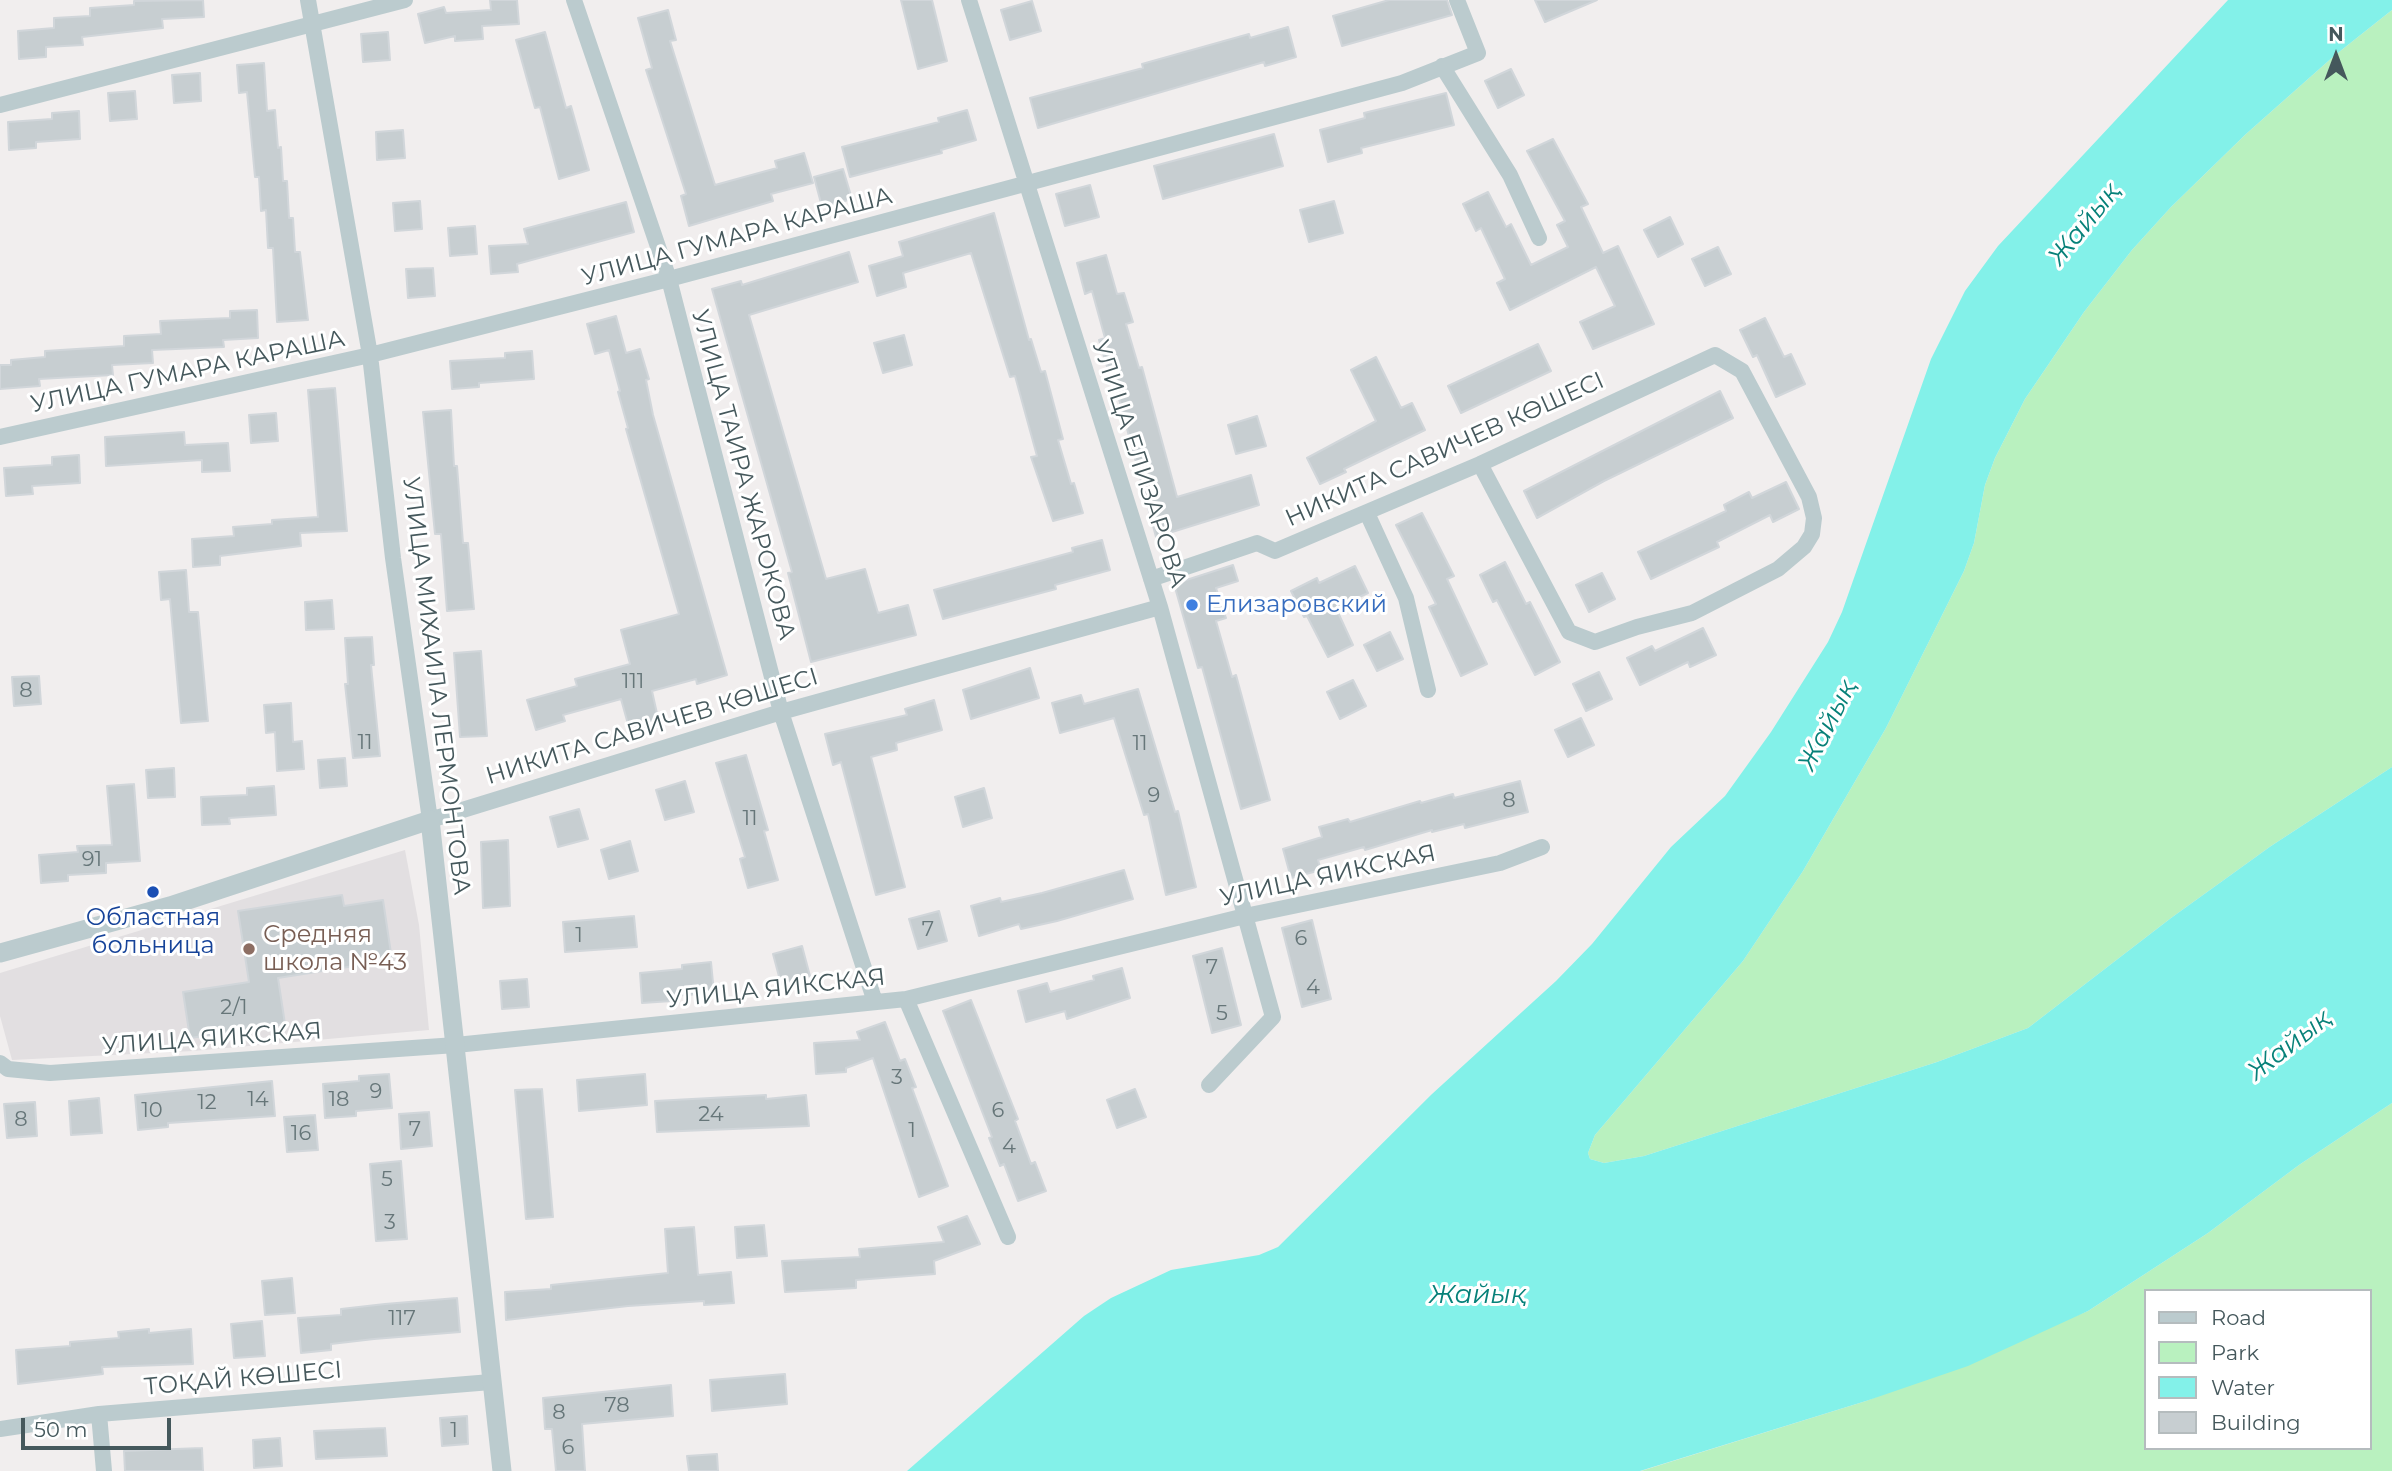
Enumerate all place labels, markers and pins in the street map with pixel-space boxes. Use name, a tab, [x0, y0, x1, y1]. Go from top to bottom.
place label: Елизаровский	[1206, 591, 1387, 619]
marker: Елизаровский	[1184, 597, 1200, 613]
marker: Областная больница	[145, 884, 161, 900]
place label: Областная больница	[86, 904, 220, 960]
place label: Средняя школа №43	[263, 921, 407, 977]
marker: Средняя школа №43	[241, 941, 257, 957]

